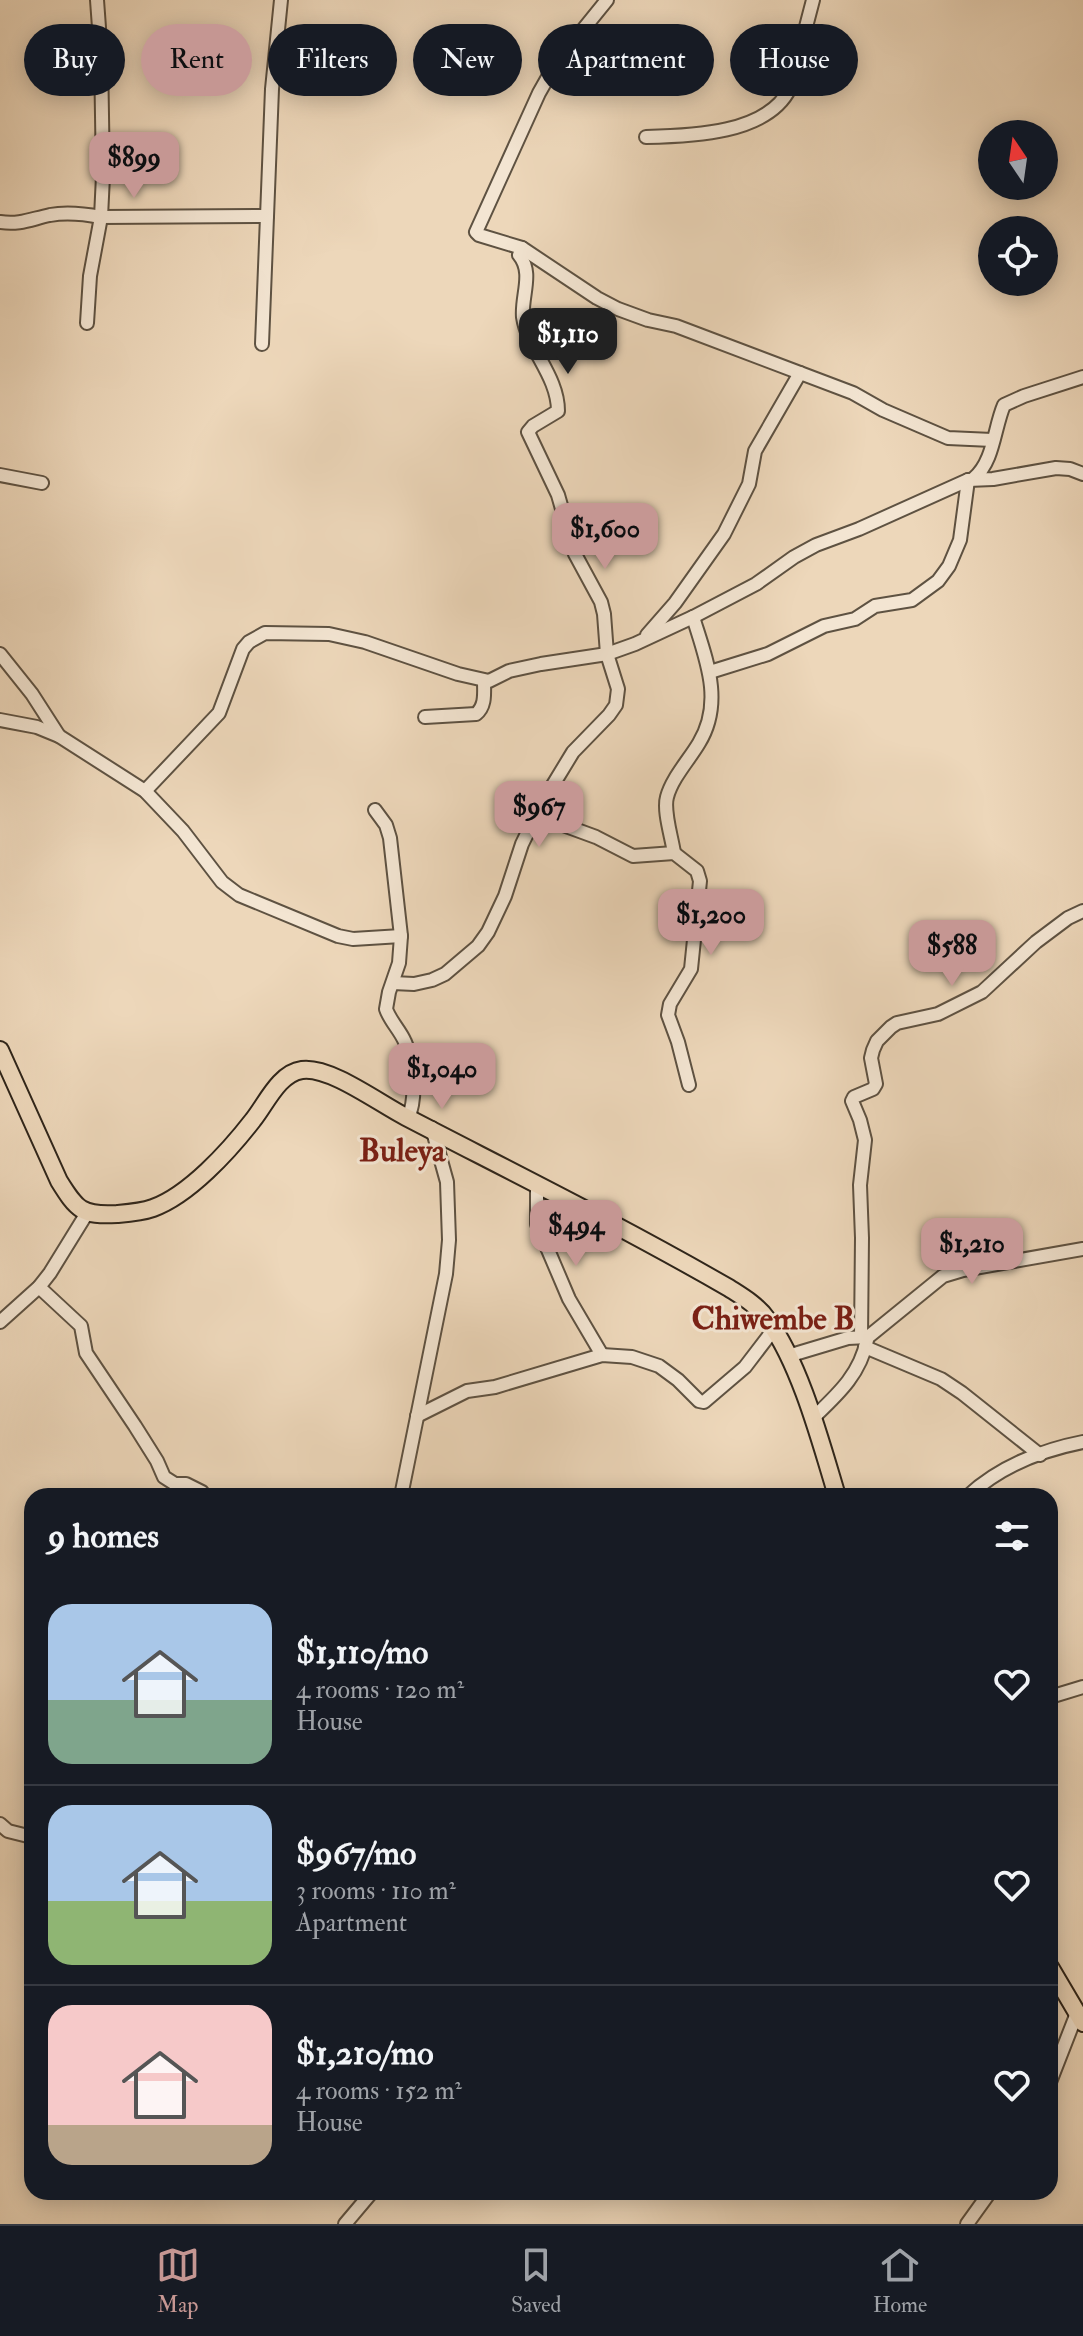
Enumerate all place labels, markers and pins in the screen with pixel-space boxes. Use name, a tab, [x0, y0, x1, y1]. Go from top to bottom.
pin: $899	[87, 132, 181, 200]
pin: $1,110	[503, 308, 633, 376]
pin: $1,600	[540, 503, 670, 571]
pin: $967	[492, 781, 586, 849]
pin: $1,200	[646, 889, 776, 957]
pin: $588	[905, 920, 999, 988]
pin: $1,040	[377, 1043, 507, 1111]
pin: $494	[529, 1200, 623, 1268]
pin: $1,210	[907, 1218, 1037, 1286]

